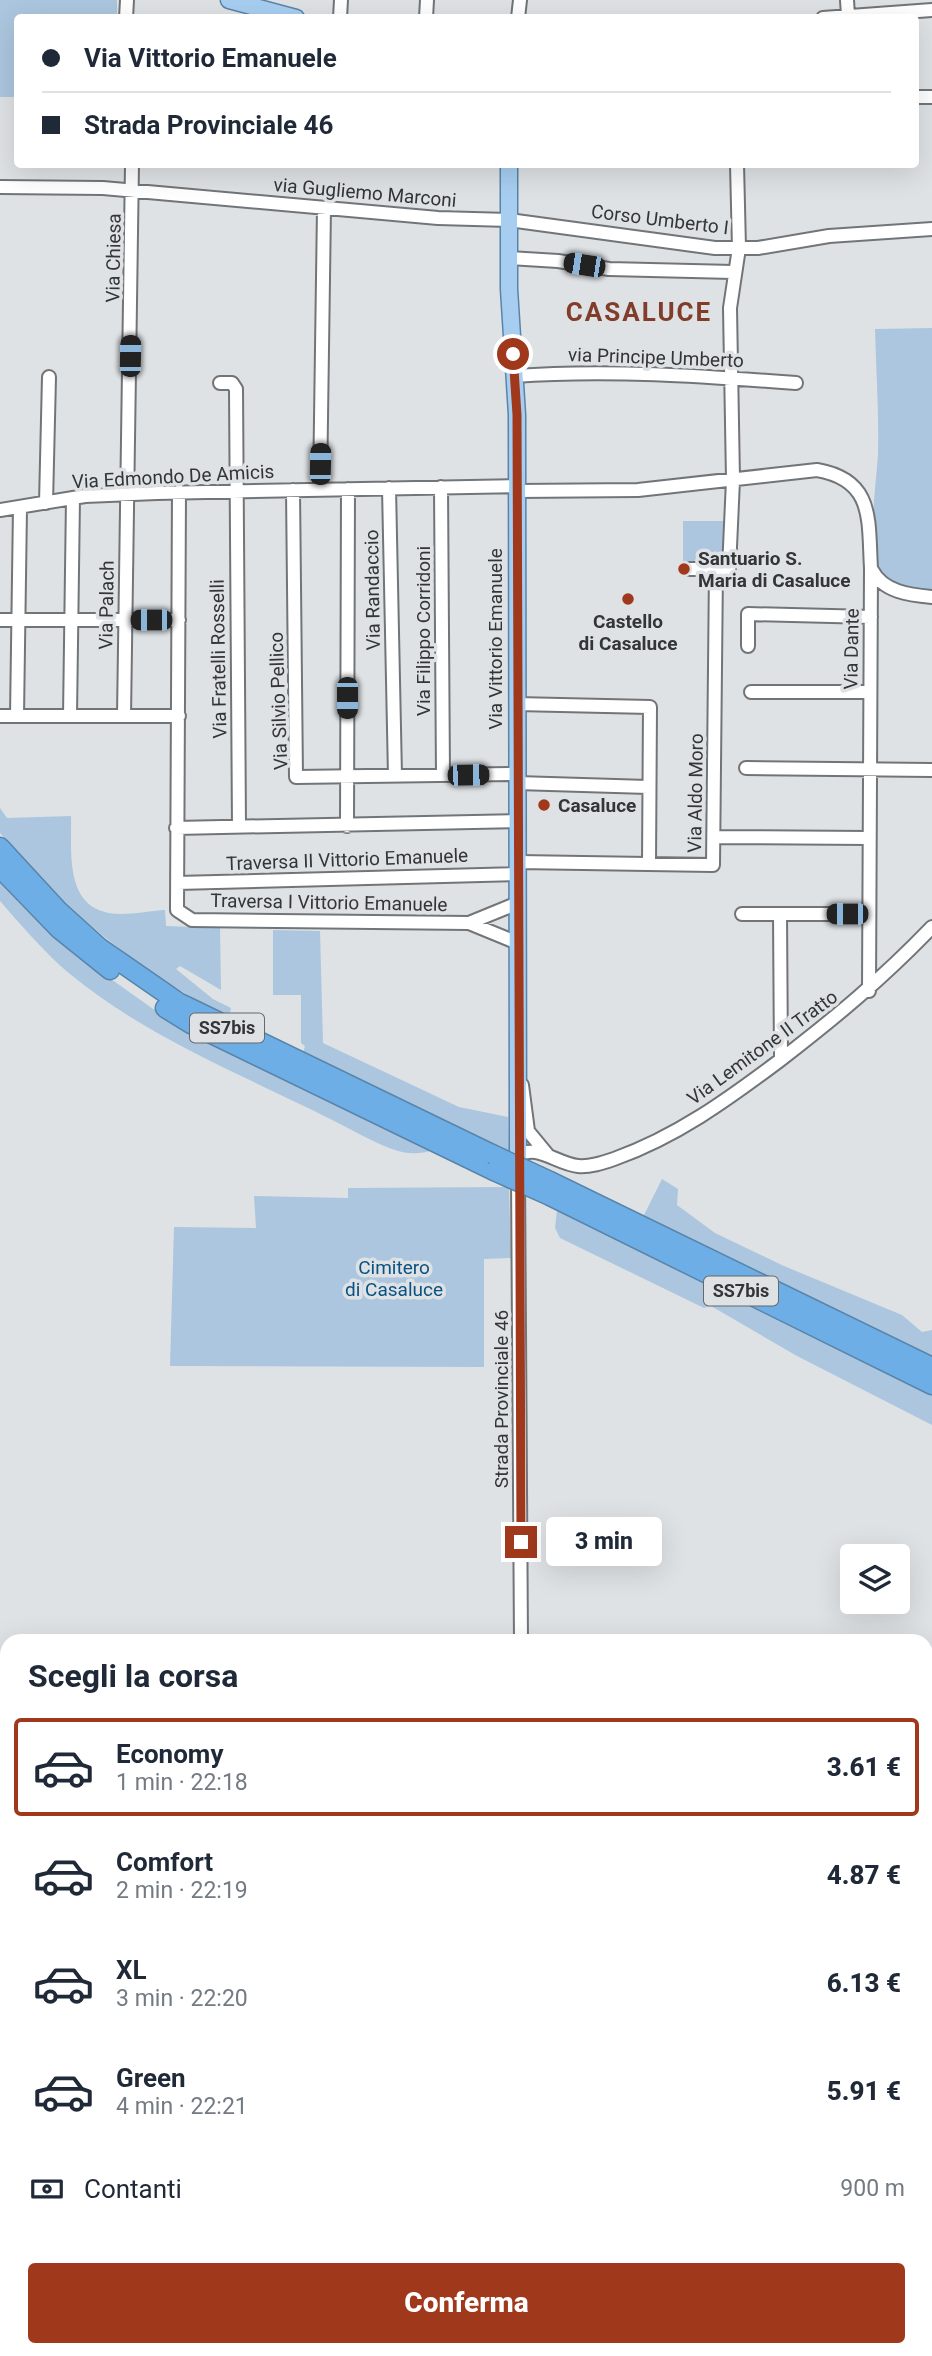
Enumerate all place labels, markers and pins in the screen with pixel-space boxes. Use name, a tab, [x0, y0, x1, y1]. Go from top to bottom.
place label: Santuario S. Maria di Casaluce	[698, 547, 850, 592]
marker: Santuario S. Maria di Casaluce	[676, 561, 692, 577]
marker: Castello di Casaluce	[620, 591, 636, 607]
place label: Castello di Casaluce	[579, 610, 677, 655]
place label: Casaluce	[558, 794, 636, 817]
marker: Casaluce	[536, 797, 552, 813]

